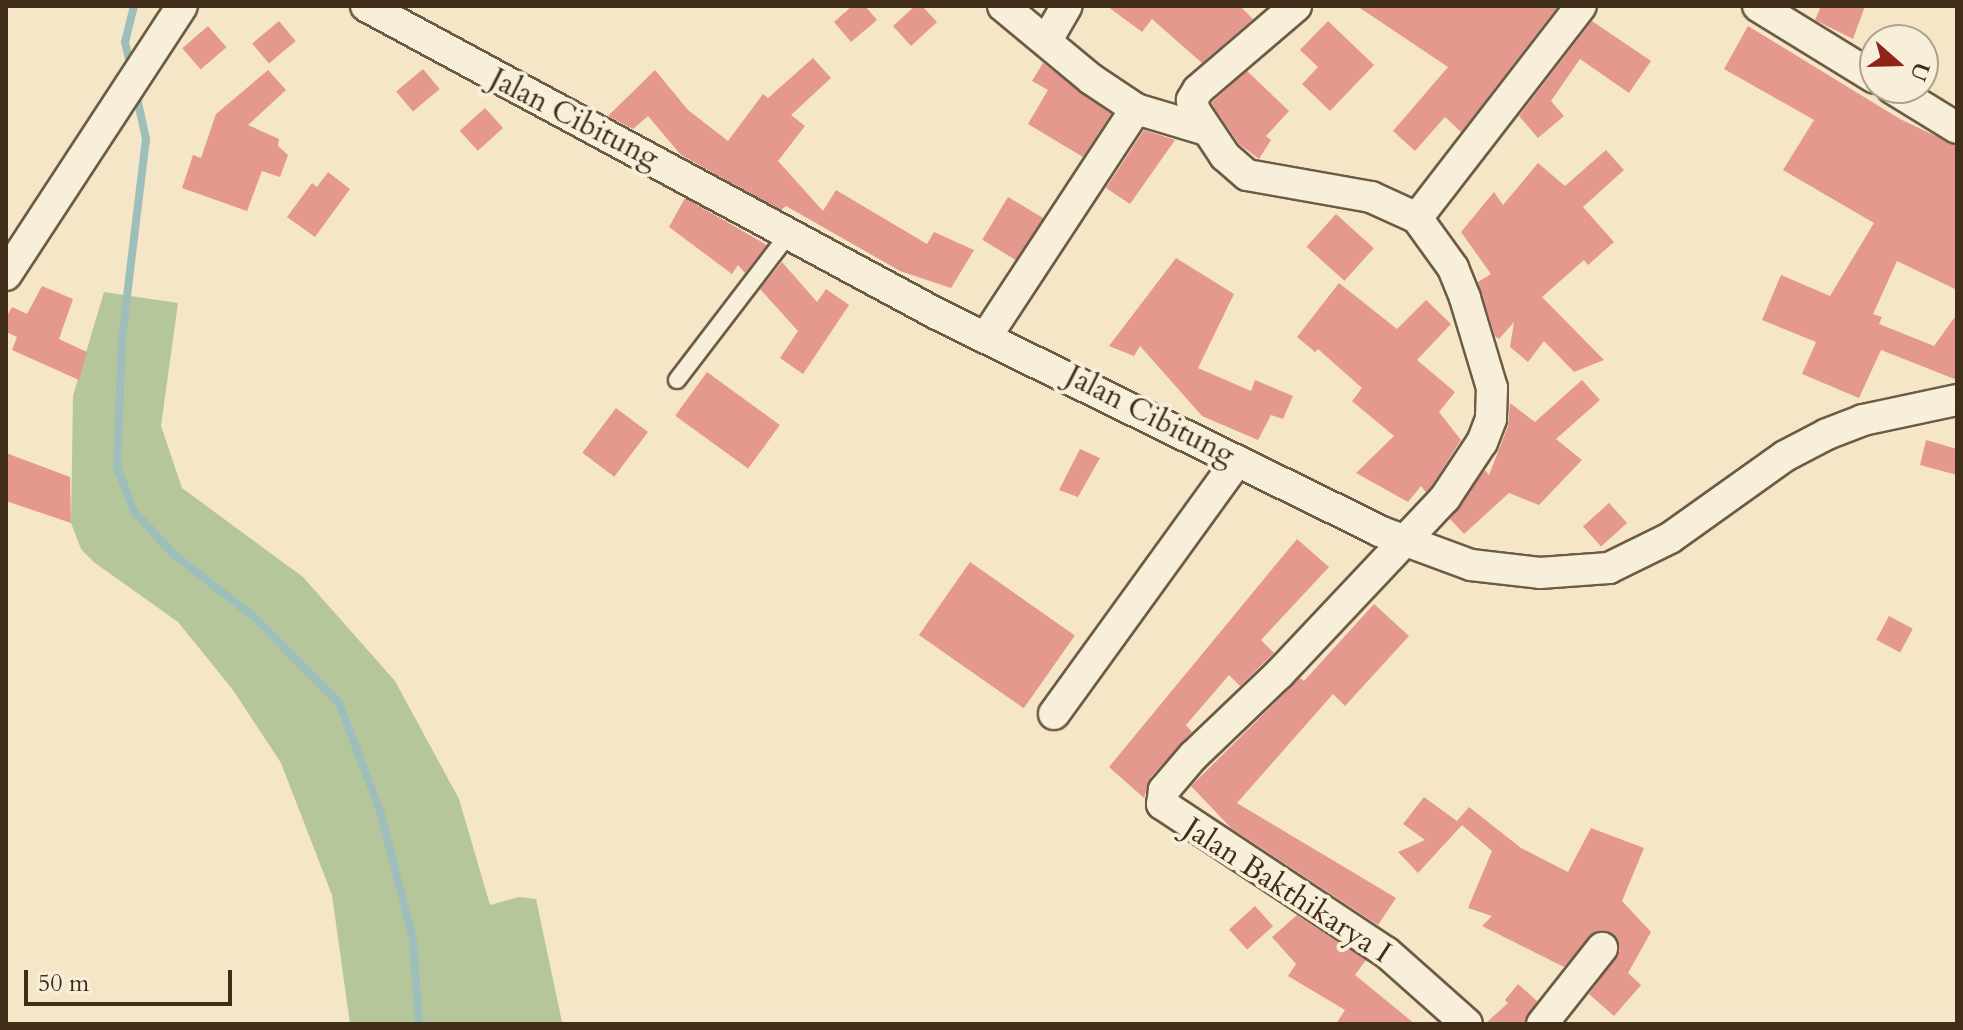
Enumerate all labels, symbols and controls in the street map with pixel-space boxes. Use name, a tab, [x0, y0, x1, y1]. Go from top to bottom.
north arrow	[1859, 24, 1939, 104]
text: U	[1903, 58, 1937, 85]
street label: Jalan Cibitung	[484, 61, 664, 177]
street label: Jalan Cibitung	[1060, 358, 1240, 474]
street label: Jalan Bakthikarya I	[1177, 811, 1397, 971]
scale bar	[28, 954, 236, 1004]
text: 50 m	[38, 967, 89, 1000]

